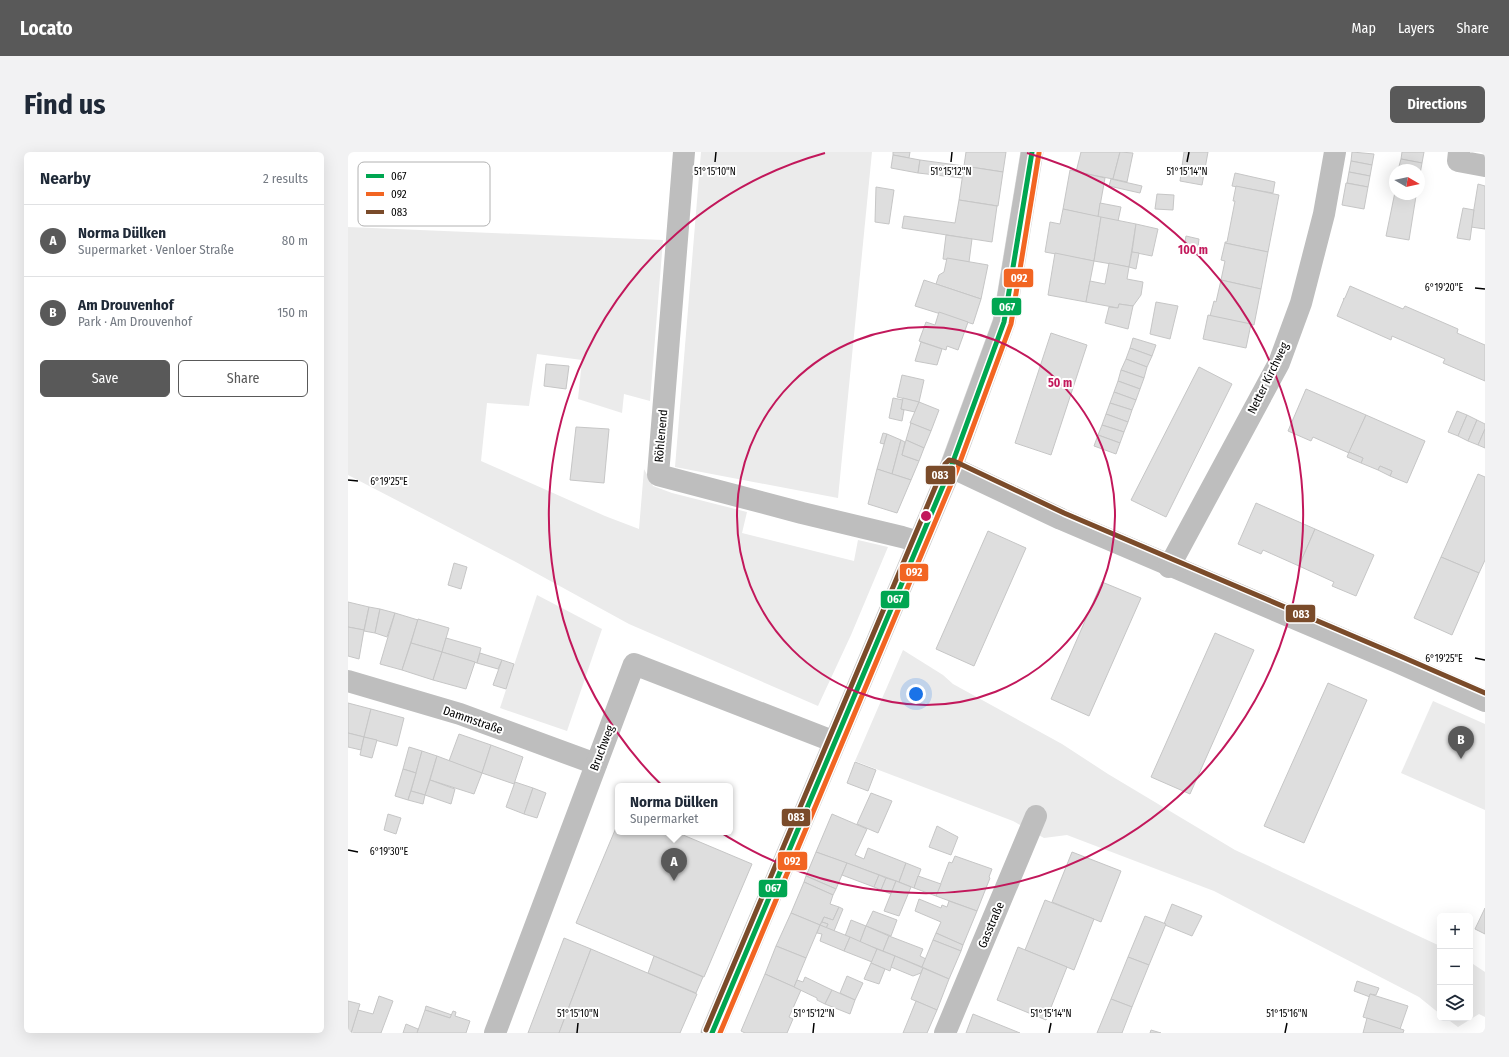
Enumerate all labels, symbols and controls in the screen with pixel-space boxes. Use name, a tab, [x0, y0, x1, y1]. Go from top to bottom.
text: Locato	[20, 17, 73, 40]
text: Map	[1352, 20, 1376, 37]
text: Layers	[1398, 20, 1434, 37]
text: Share	[1456, 20, 1489, 37]
button: Directions	[1390, 86, 1485, 123]
text: Find us	[24, 88, 106, 121]
legend	[358, 162, 490, 226]
north arrow	[1389, 164, 1425, 200]
text: 51°15'10"N	[694, 166, 736, 178]
text: 51°15'12"N	[930, 166, 972, 178]
text: 51°15'14"N	[1167, 166, 1208, 178]
text: Nearby	[40, 168, 91, 189]
text: 067	[391, 170, 407, 183]
text: 2 results	[263, 171, 308, 186]
text: 092	[391, 188, 407, 201]
text: 083	[391, 206, 407, 219]
text: Norma Dülken	[78, 224, 166, 242]
text: A	[49, 233, 57, 248]
text: 80 m	[282, 233, 308, 248]
text: Supermarket · Venloer Straße	[78, 242, 234, 257]
text: 100 m	[1178, 243, 1208, 257]
line badge: 092	[1003, 268, 1034, 288]
text: 092	[1011, 272, 1027, 285]
text: 6°19'20"E	[1425, 282, 1463, 294]
text: Am Drouvenhof	[78, 296, 174, 314]
line badge: 067	[991, 297, 1022, 316]
text: 067	[999, 301, 1015, 314]
text: B	[49, 305, 57, 320]
text: 150 m	[277, 305, 308, 320]
text: Park · Am Drouvenhof	[78, 314, 192, 329]
street label: Netter Kirchweg	[1245, 340, 1292, 416]
button: Save	[40, 360, 170, 397]
button: Share	[178, 360, 308, 397]
text: 50 m	[1048, 376, 1072, 390]
street label: Röhlenend	[652, 409, 670, 463]
line badge: 083	[925, 465, 956, 485]
text: 083	[931, 469, 949, 482]
text: 6°19'25"E	[370, 476, 408, 488]
centre of rings	[919, 509, 933, 523]
line badge: 092	[899, 563, 929, 582]
text: 092	[906, 566, 922, 579]
line badge: 067	[880, 590, 910, 609]
text: 067	[887, 593, 903, 606]
line badge: 083	[1285, 604, 1316, 623]
text: 083	[1292, 608, 1310, 621]
text: 6°19'25"E	[1425, 653, 1463, 665]
your location	[906, 684, 926, 704]
street label: Dammstraße	[441, 703, 505, 737]
street label: Bruchweg	[587, 723, 617, 773]
pin: B	[1448, 726, 1474, 759]
popup	[615, 783, 733, 835]
text: Norma Dülken	[630, 793, 718, 811]
line badge: 083	[781, 808, 811, 827]
text: Supermarket	[630, 811, 699, 826]
text: 083	[787, 811, 805, 824]
text: 6°19'30"E	[370, 846, 409, 858]
pin: A	[661, 848, 687, 881]
line badge: 092	[777, 851, 808, 871]
text: 092	[784, 855, 800, 868]
line badge: 067	[758, 879, 788, 898]
text: 067	[765, 882, 781, 895]
street label: Gasstraße	[975, 900, 1007, 950]
map controls	[1437, 913, 1473, 1021]
button: +	[1437, 913, 1473, 949]
button: −	[1437, 949, 1473, 985]
button: layers	[1437, 985, 1473, 1021]
text: 51°15'10"N	[557, 1008, 599, 1020]
text: 51°15'12"N	[793, 1008, 835, 1020]
text: 51°15'14"N	[1031, 1008, 1072, 1020]
text: 51°15'16"N	[1266, 1008, 1308, 1020]

